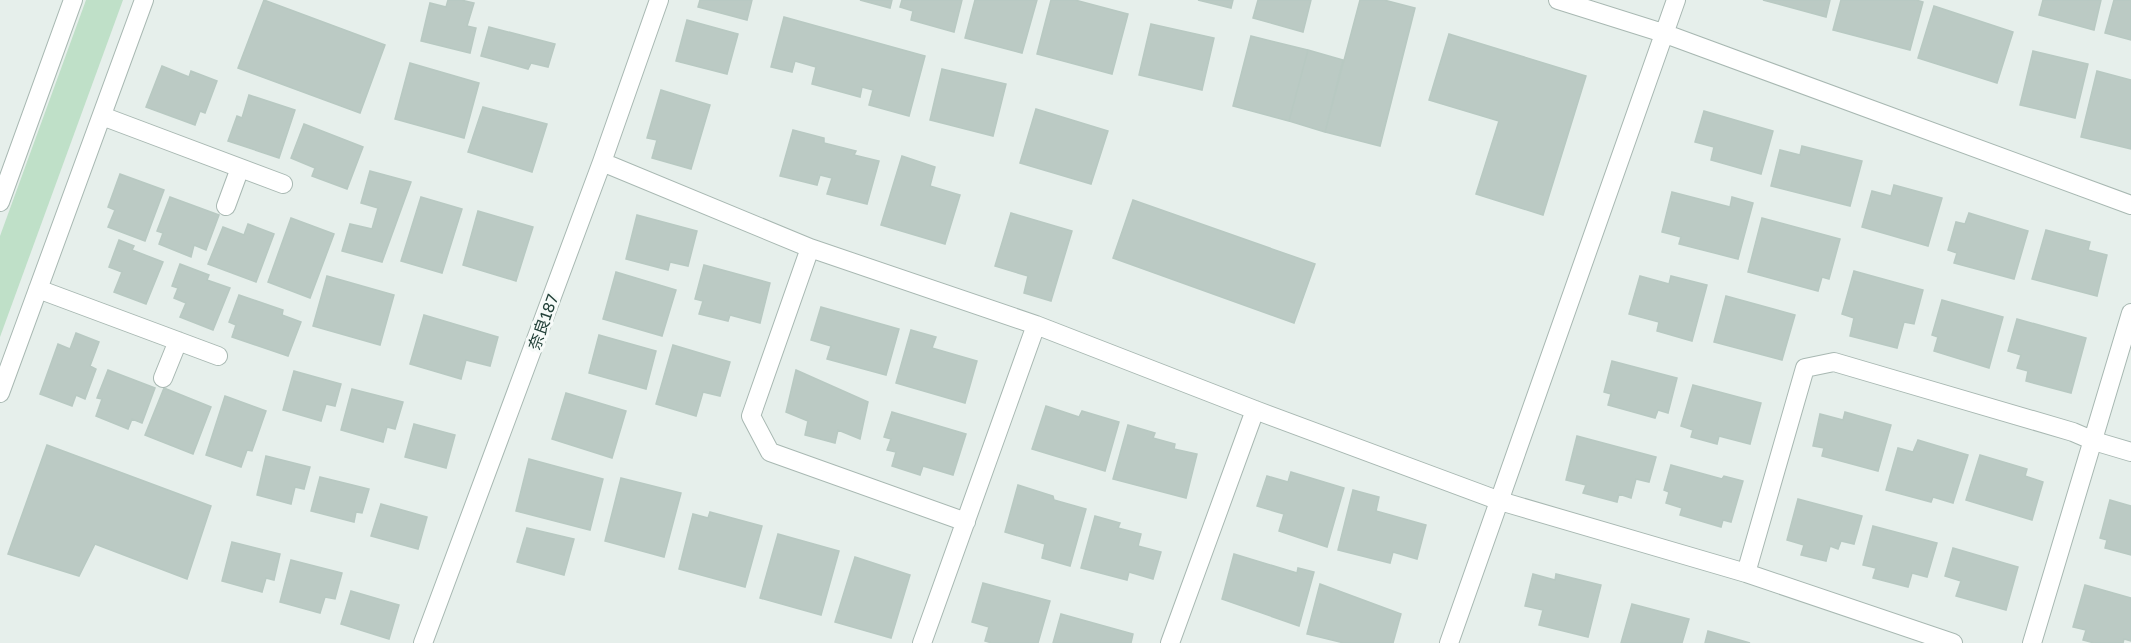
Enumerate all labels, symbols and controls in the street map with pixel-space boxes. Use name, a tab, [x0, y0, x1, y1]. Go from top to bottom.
street label: 奈良187	[524, 291, 562, 353]

